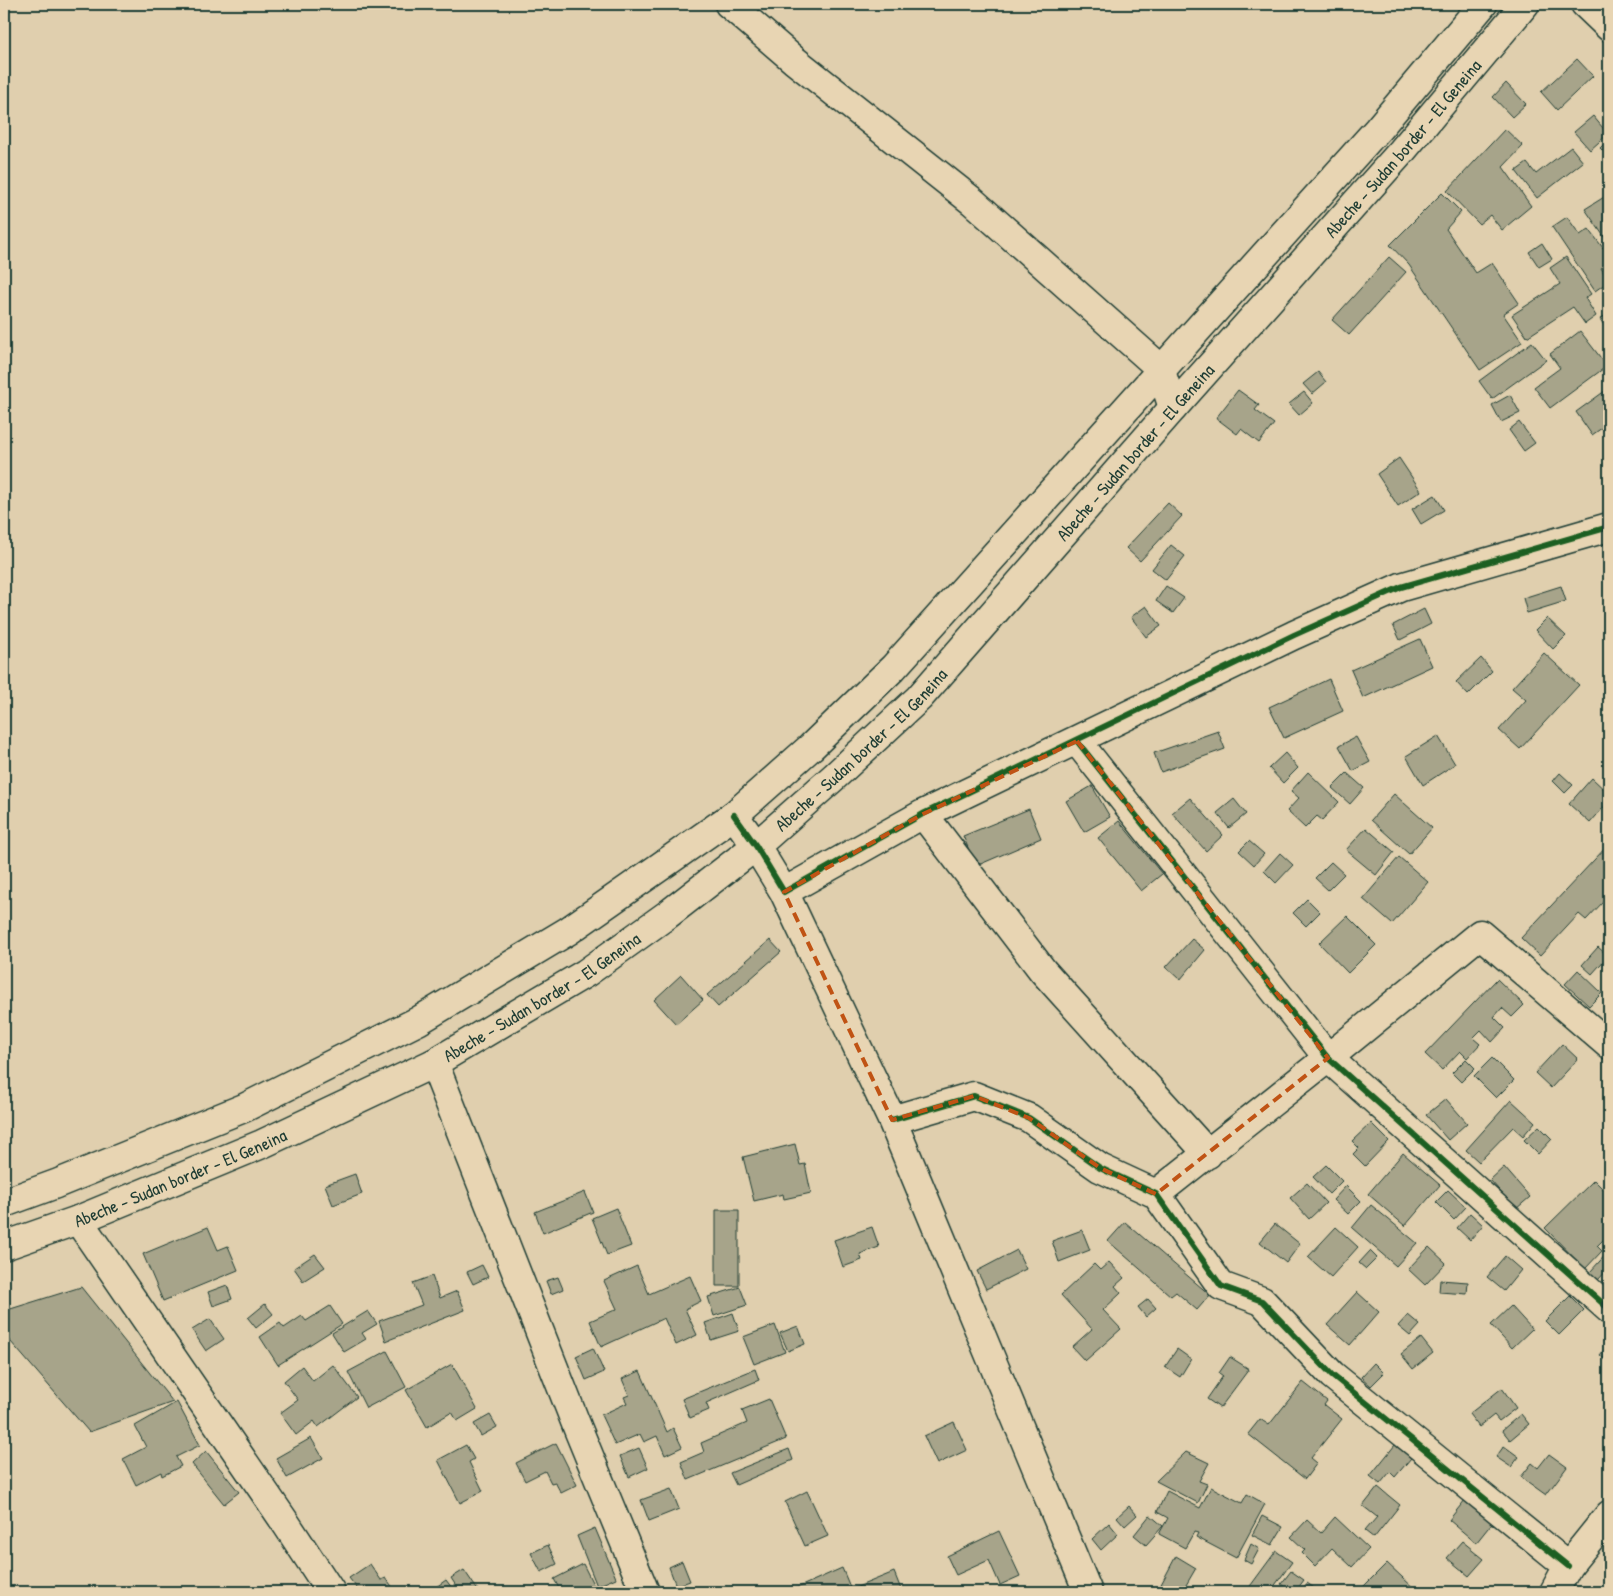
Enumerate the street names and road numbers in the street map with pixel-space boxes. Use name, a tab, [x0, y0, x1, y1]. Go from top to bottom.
street label: Abeche - Sudan border - El Geneina	[1318, 54, 1486, 243]
street label: Abeche - Sudan border - El Geneina	[1050, 358, 1219, 546]
street label: Abeche - Sudan border - El Geneina	[769, 662, 952, 837]
street label: Abeche - Sudan border - El Geneina	[438, 926, 645, 1067]
street label: Abeche - Sudan border - El Geneina	[70, 1122, 290, 1233]

